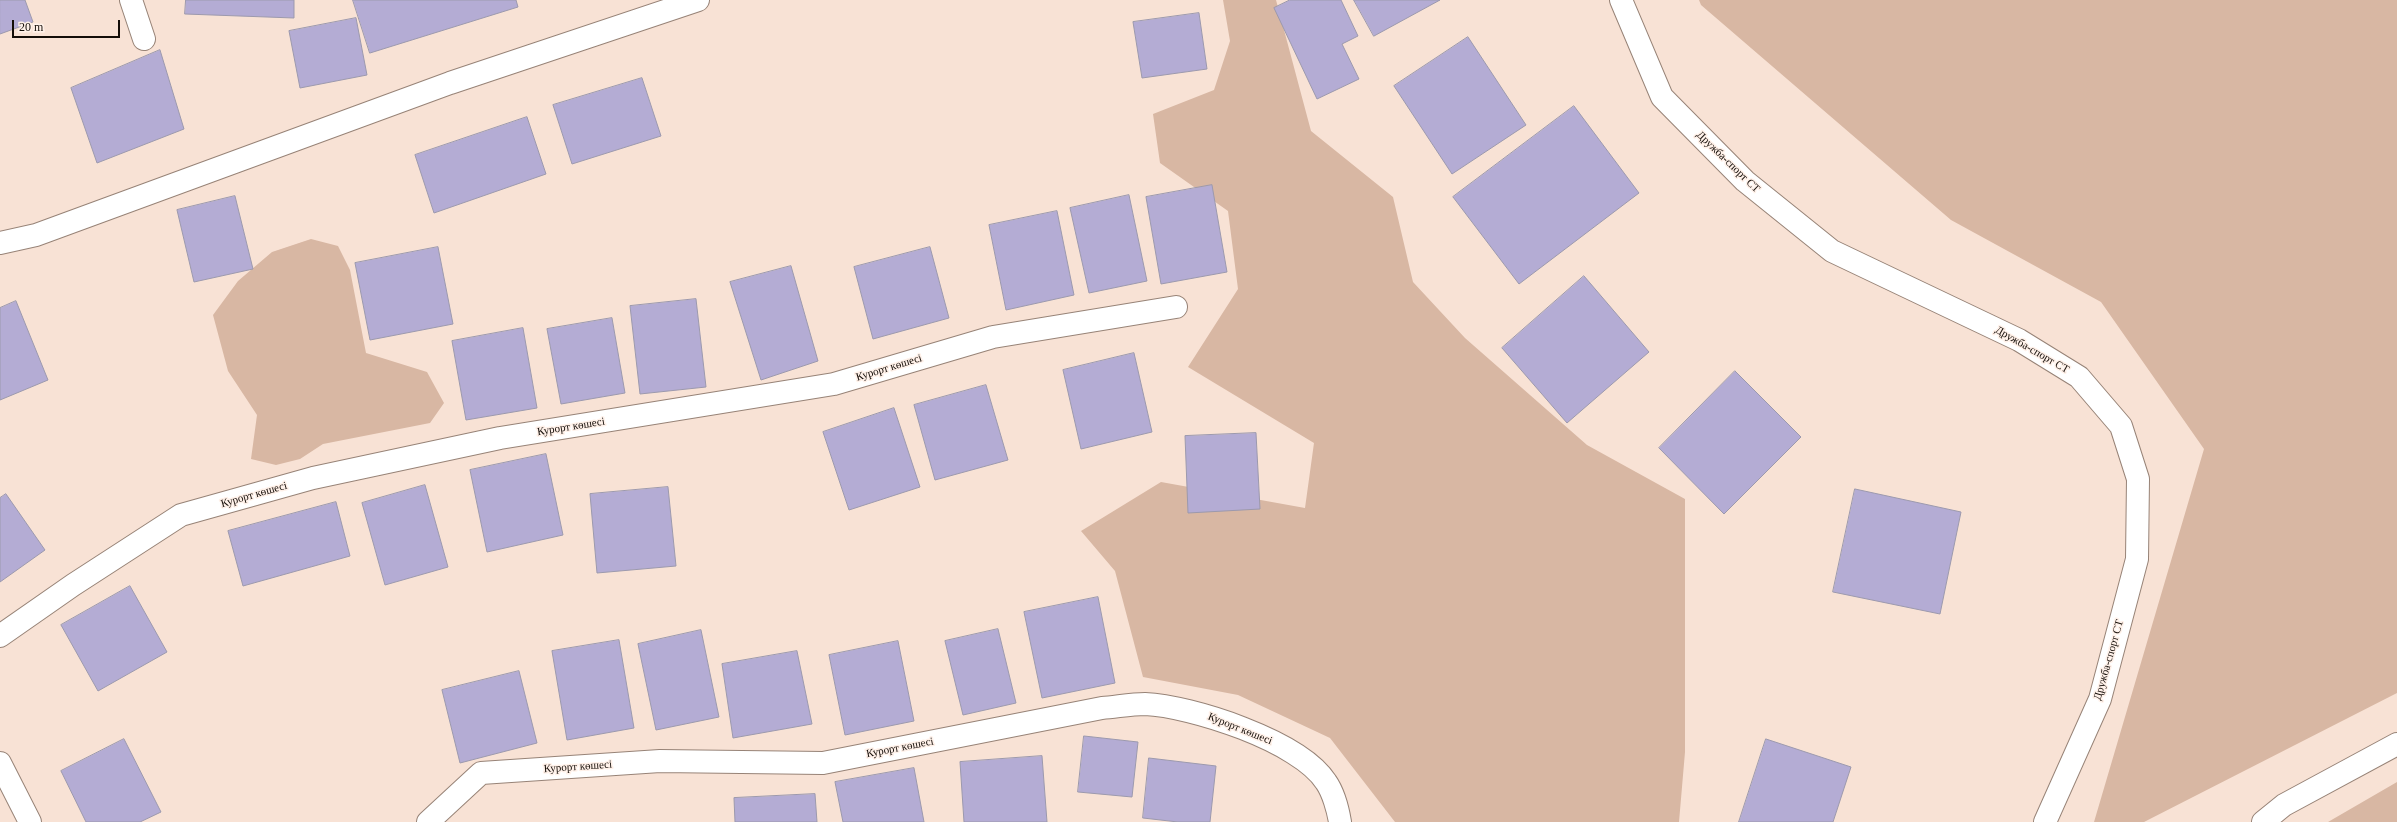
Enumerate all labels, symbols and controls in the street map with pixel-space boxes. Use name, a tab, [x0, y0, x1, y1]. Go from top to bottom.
scale bar	[14, 12, 122, 38]
text: 20 m	[19, 20, 43, 34]
street label: Дружба-спорт СТ	[1694, 128, 1762, 196]
street label: Дружба-спорт СТ	[1993, 324, 2071, 376]
street label: Курорт көшесі	[854, 352, 924, 384]
street label: Курорт көшесі	[536, 415, 606, 439]
street label: Курорт көшесі	[219, 479, 289, 511]
street label: Дружба-спорт СТ	[2091, 618, 2127, 702]
street label: Курорт көшесі	[1206, 710, 1274, 748]
street label: Курорт көшесі	[865, 735, 935, 761]
street label: Курорт көшесі	[543, 758, 613, 776]

